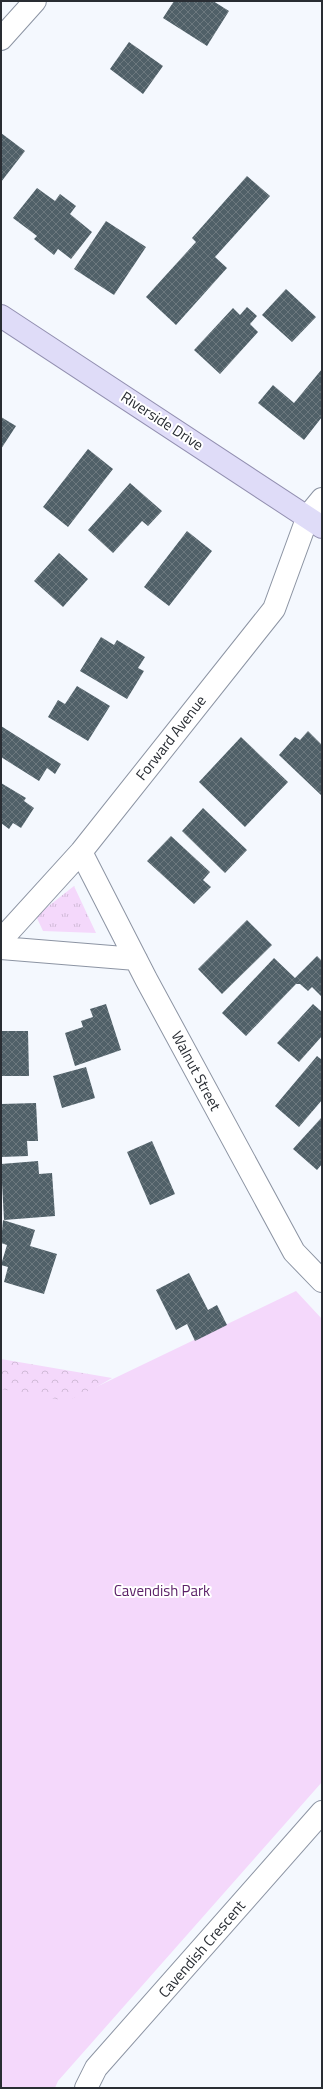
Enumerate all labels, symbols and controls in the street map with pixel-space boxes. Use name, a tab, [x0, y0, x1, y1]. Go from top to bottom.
street label: Riverside Drive	[116, 385, 208, 456]
street label: Forward Avenue	[130, 690, 211, 785]
street label: Walnut Street	[166, 1027, 227, 1115]
park label: Cavendish Park	[114, 1579, 210, 1602]
street label: Cavendish Crescent	[153, 1894, 251, 2003]

